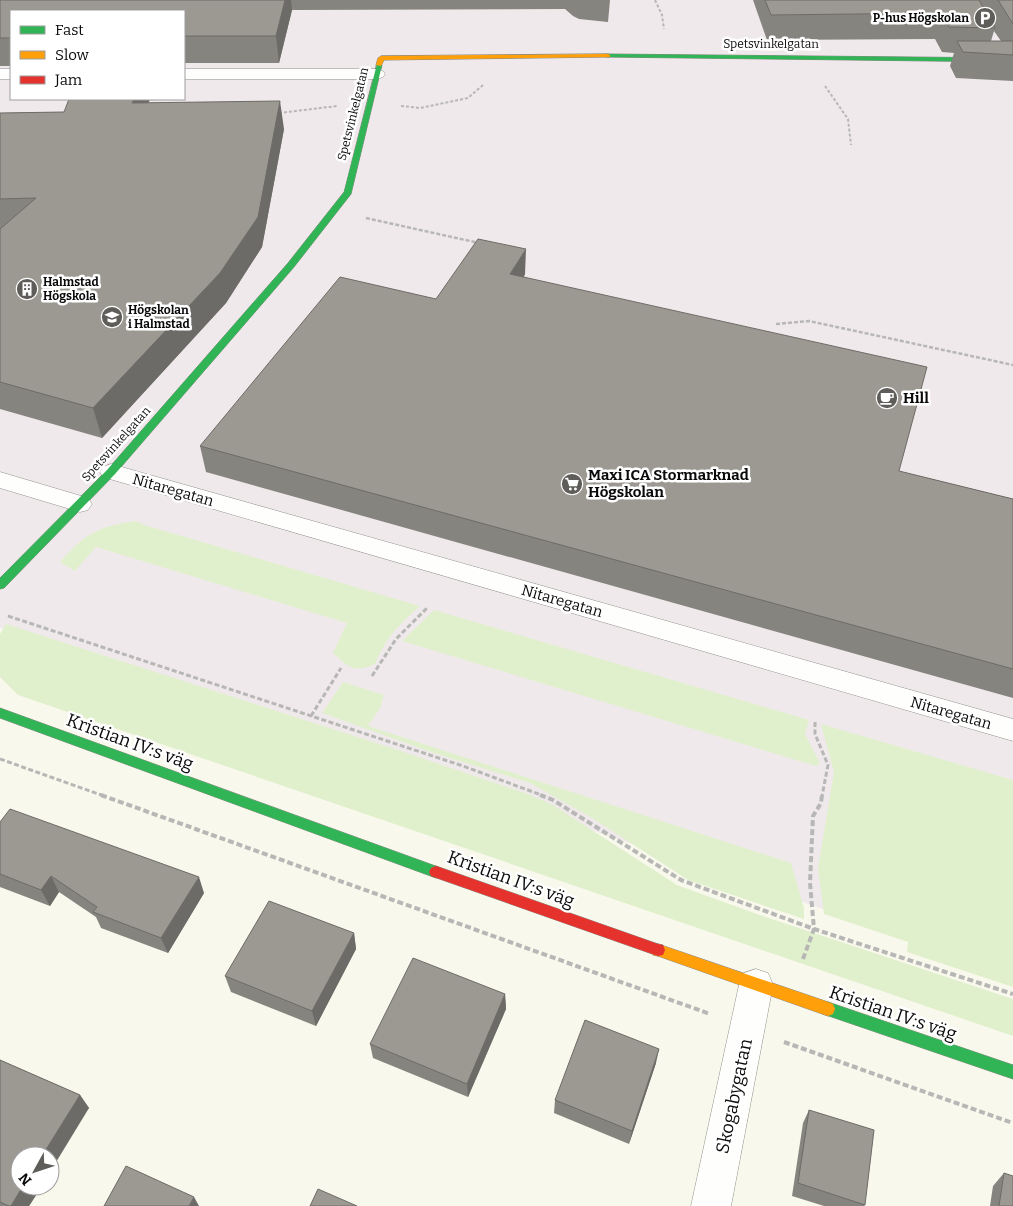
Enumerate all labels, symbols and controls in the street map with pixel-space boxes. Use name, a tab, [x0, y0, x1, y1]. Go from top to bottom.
parking icon: P-hus Högskolan	[973, 6, 997, 30]
legend	[10, 10, 185, 100]
place label: P-hus Högskolan	[873, 11, 969, 25]
text: Fast	[55, 21, 84, 39]
street label: Spetsvinkelgatan	[723, 37, 819, 51]
text: Slow	[55, 46, 90, 64]
street label: Spetsvinkelgatan	[335, 66, 371, 162]
text: Jam	[54, 71, 83, 89]
place label: Halmstad Högskola	[43, 275, 99, 303]
building icon: Halmstad Högskola	[15, 277, 39, 301]
place label: Högskolan i Halmstad	[128, 303, 190, 331]
school or university icon: Högskolan i Halmstad	[100, 305, 124, 329]
cafe icon: Hill	[875, 386, 899, 410]
place label: Hill	[903, 389, 929, 407]
street label: Spetsvinkelgatan	[79, 403, 153, 484]
place label: Maxi ICA Stormarknad Högskolan	[588, 466, 749, 501]
street label: Nitaregatan	[130, 470, 216, 510]
supermarket icon: Maxi ICA Stormarknad Högskolan	[560, 472, 584, 496]
street label: Nitaregatan	[519, 581, 605, 621]
street label: Nitaregatan	[908, 693, 994, 733]
street label: Kristian IV:s väg	[64, 709, 196, 775]
street label: Kristian IV:s väg	[445, 846, 577, 912]
street label: Kristian IV:s väg	[826, 981, 960, 1045]
street label: Skogabygatan	[711, 1036, 757, 1155]
north arrow	[10, 1146, 60, 1196]
text: N	[15, 1169, 35, 1189]

